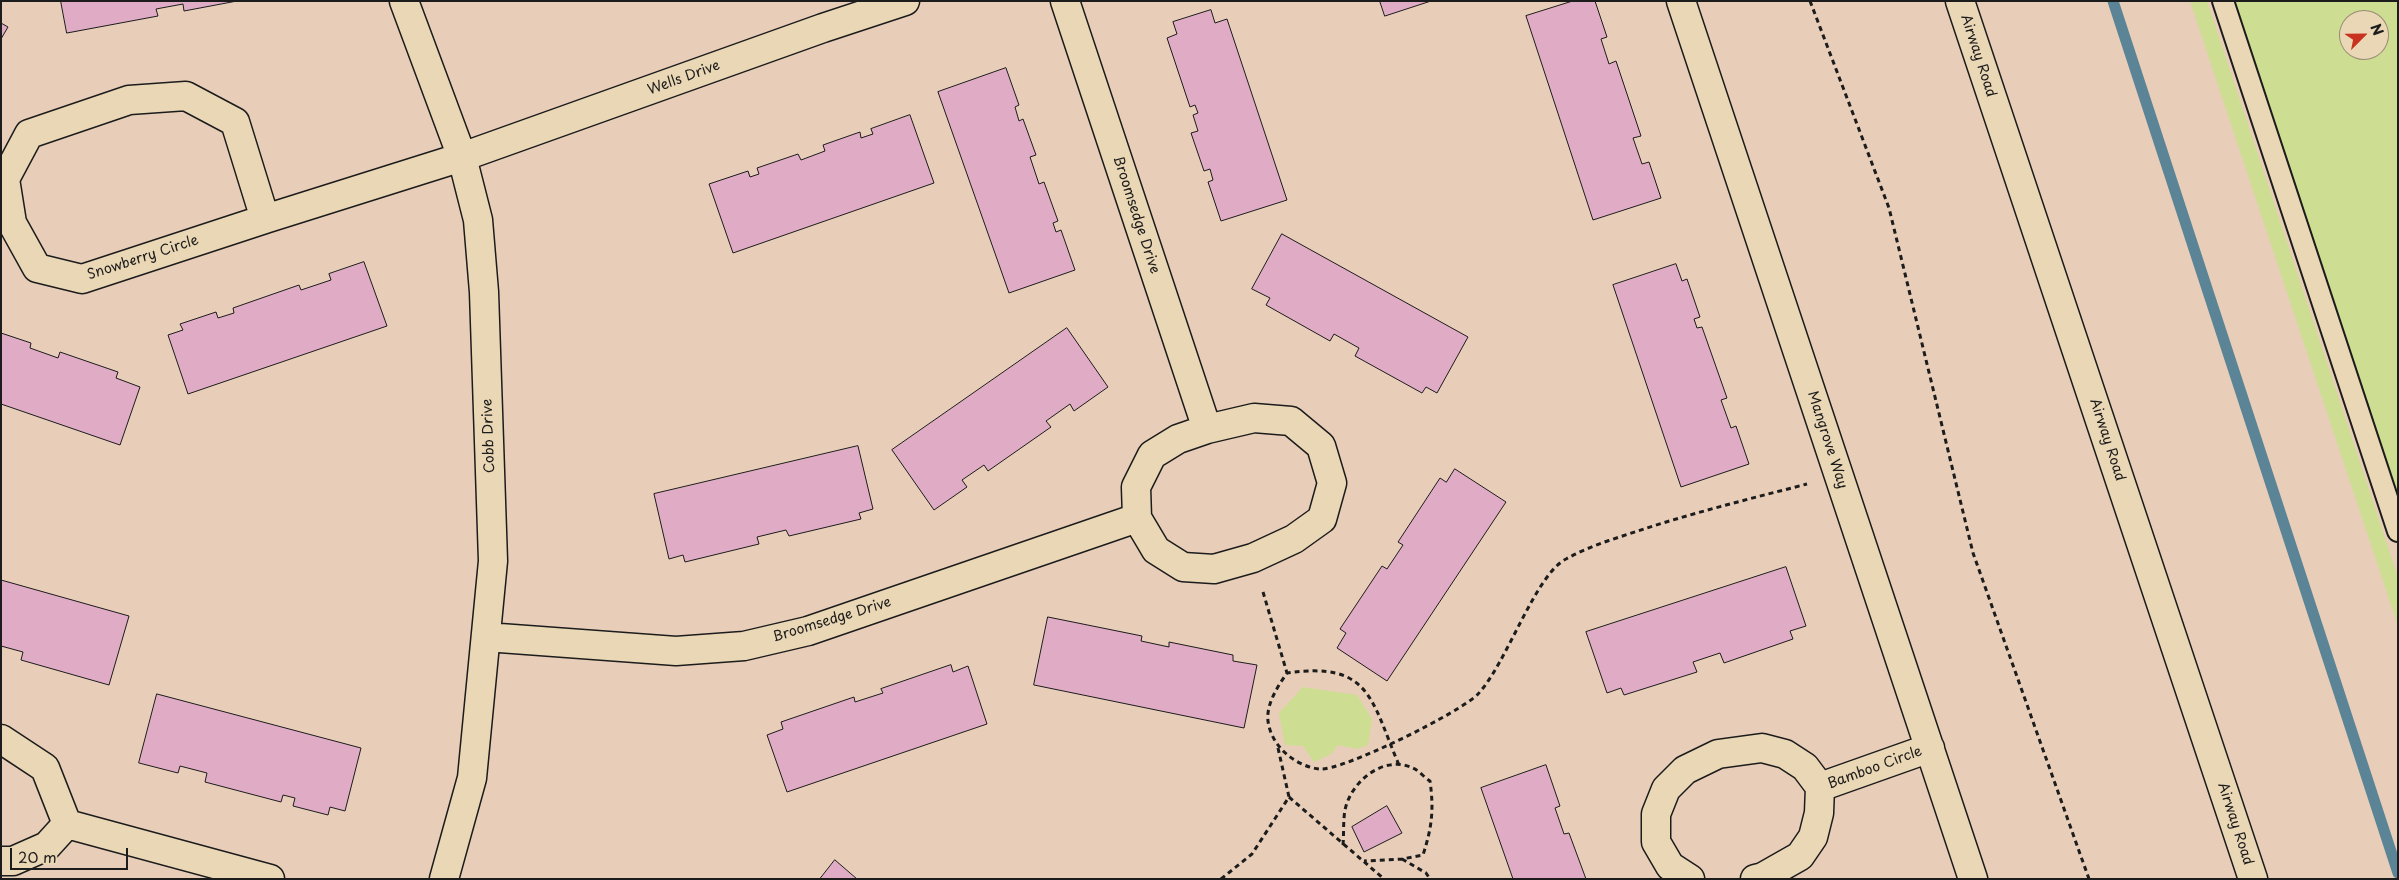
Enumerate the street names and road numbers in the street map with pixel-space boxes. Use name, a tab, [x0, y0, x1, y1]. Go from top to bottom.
street label: Airway Road	[1957, 13, 1999, 99]
street label: Wells Drive	[646, 57, 722, 99]
street label: Broomsedge Drive	[1109, 154, 1163, 276]
street label: Snowberry Circle	[85, 232, 201, 284]
street label: Mangrove Way	[1803, 389, 1851, 491]
street label: Airway Road	[2086, 397, 2128, 483]
street label: Cobb Drive	[479, 398, 499, 474]
street label: Broomsedge Drive	[771, 594, 893, 646]
street label: Bamboo Circle	[1825, 743, 1925, 793]
street label: Airway Road	[2214, 781, 2256, 867]

